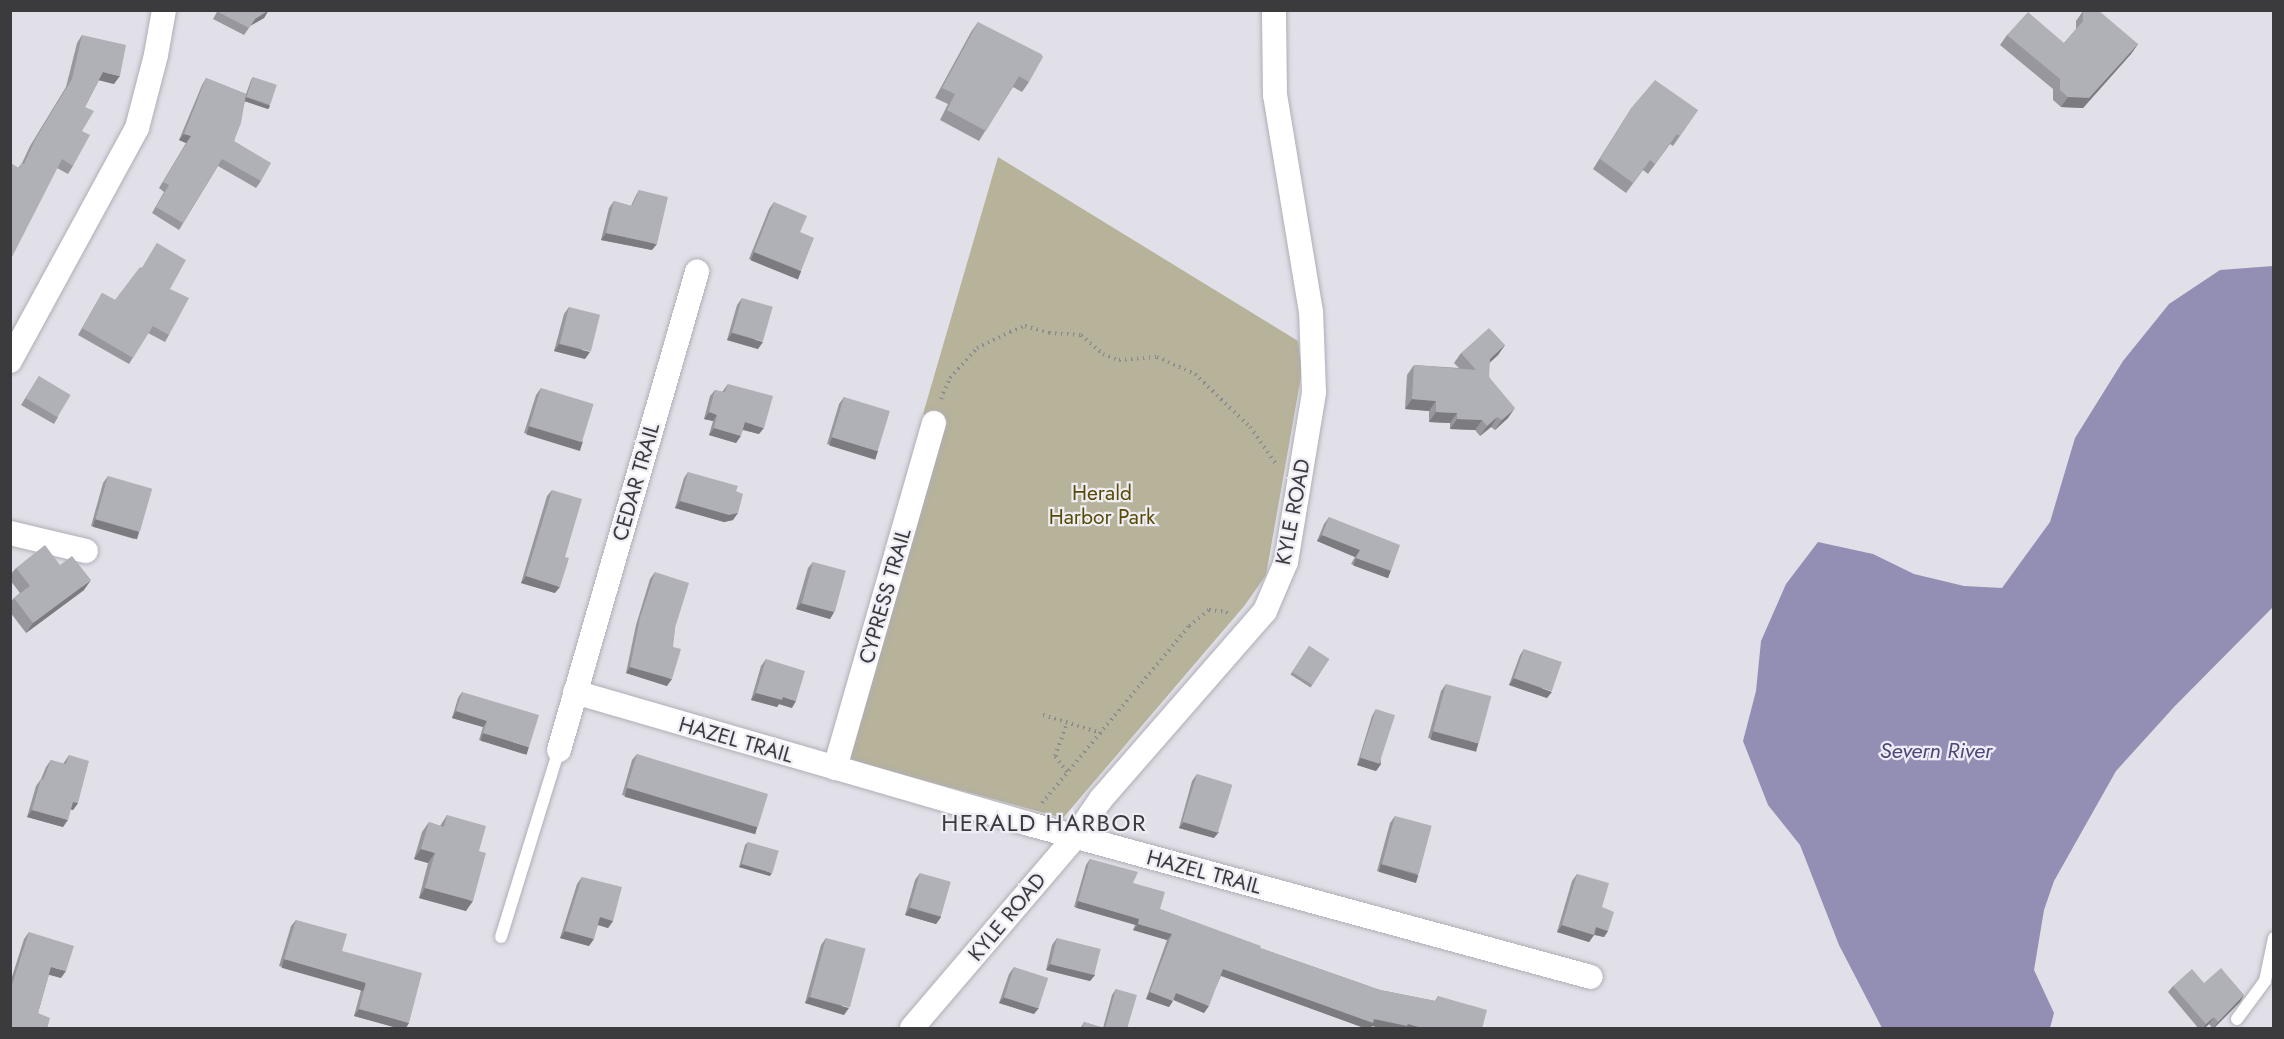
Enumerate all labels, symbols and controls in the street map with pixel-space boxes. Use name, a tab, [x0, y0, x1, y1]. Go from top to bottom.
street label: CEDAR TRAIL	[607, 420, 665, 544]
street label: KYLE ROAD	[1270, 457, 1316, 567]
park label: Herald Harbor Park	[1049, 480, 1155, 530]
street label: CYPRESS TRAIL	[854, 525, 916, 667]
street label: HAZEL TRAIL	[676, 712, 796, 768]
water label: Severn River	[1880, 738, 1992, 764]
district label: HERALD HARBOR	[941, 809, 1147, 837]
street label: HAZEL TRAIL	[1144, 845, 1264, 899]
street label: KYLE ROAD	[963, 868, 1051, 966]

